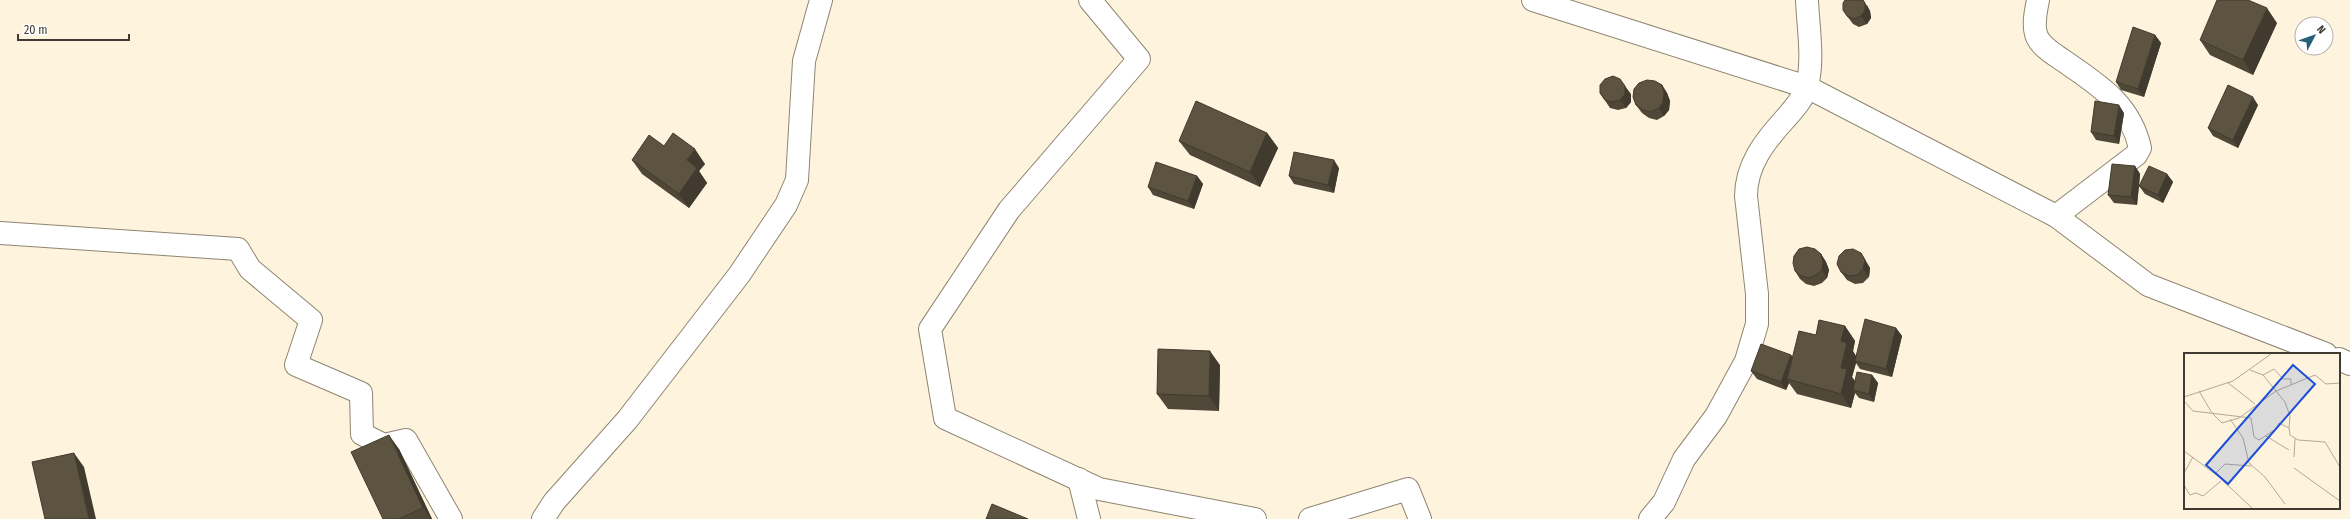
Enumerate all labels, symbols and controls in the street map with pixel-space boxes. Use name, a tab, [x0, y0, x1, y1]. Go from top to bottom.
scale bar	[18, 16, 129, 42]
north arrow	[2294, 16, 2334, 56]
text: 20 m	[24, 23, 48, 37]
text: N	[2314, 23, 2328, 37]
inset map	[2184, 353, 2340, 509]

